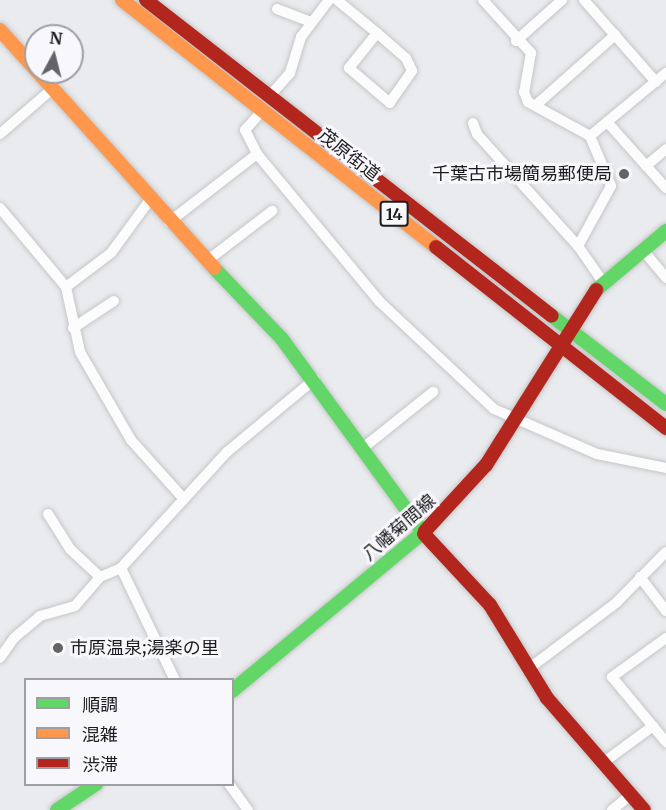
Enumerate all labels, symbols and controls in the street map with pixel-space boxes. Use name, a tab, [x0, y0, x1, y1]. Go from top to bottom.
north arrow	[24, 24, 84, 84]
text: N	[48, 27, 63, 49]
street label: 茂原街道	[314, 124, 384, 186]
place label: 千葉古市場簡易郵便局	[432, 163, 612, 185]
marker: 千葉古市場簡易郵便局	[617, 167, 631, 181]
road number: 14	[379, 201, 409, 227]
street label: 八幡菊間線	[358, 490, 440, 566]
place label: 市原温泉;湯楽の里	[70, 637, 219, 659]
marker: 市原温泉;湯楽の里	[51, 641, 65, 655]
legend	[24, 678, 234, 786]
text: 順調	[82, 693, 118, 716]
text: 混雑	[82, 723, 118, 746]
text: 渋滞	[82, 753, 118, 776]

